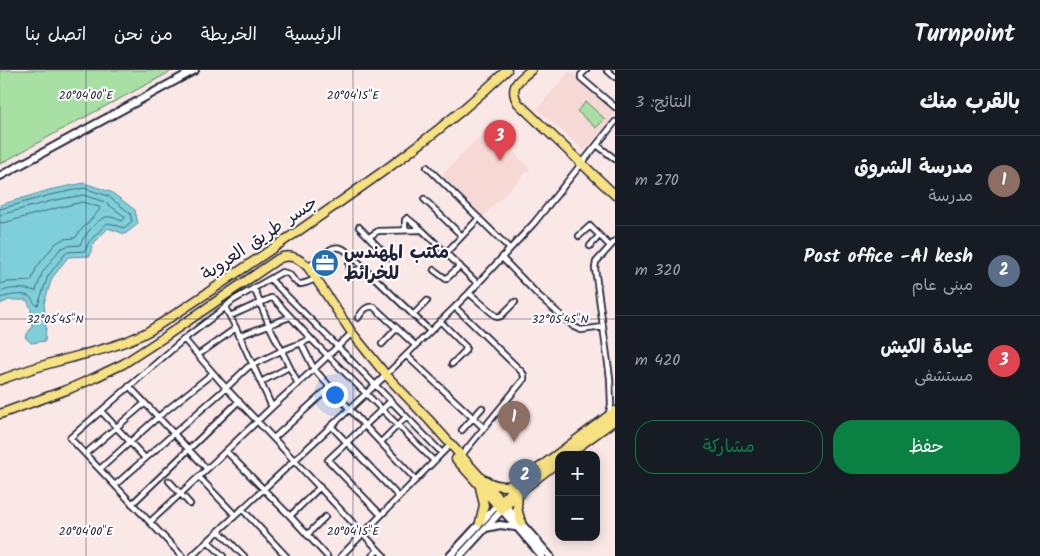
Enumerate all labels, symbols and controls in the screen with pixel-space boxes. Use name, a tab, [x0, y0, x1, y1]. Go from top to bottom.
text: Turnpoint	[914, 15, 1015, 54]
text: اتصل بنا	[25, 21, 86, 50]
text: من نحن	[114, 21, 173, 50]
text: الخريطة	[201, 21, 257, 50]
text: الرئيسية	[285, 21, 341, 50]
text: 20°04'00"E	[59, 86, 114, 105]
text: 20°04'15"E	[327, 86, 380, 105]
text: بالقرب منك	[920, 86, 1020, 119]
text: النتائج: 3	[635, 90, 691, 115]
pin: 3	[484, 120, 516, 161]
text: مدرسة الشروق	[854, 153, 973, 183]
text: 270 m	[635, 168, 679, 193]
text: 1	[1002, 168, 1006, 193]
text: مدرسة	[928, 184, 973, 209]
street label: جسر طريق العروبة	[196, 189, 324, 289]
place label: مكتب المهندس للخرائط	[344, 239, 449, 289]
text: Post office -Al kesh	[804, 242, 973, 272]
office icon: مكتب المهندس للخرائط	[310, 248, 340, 278]
text: 320 m	[635, 258, 681, 283]
text: 2	[999, 258, 1009, 283]
text: مبنى عام	[912, 273, 973, 298]
text: 32°05'45"N	[26, 310, 84, 329]
text: 32°05'45"N	[531, 310, 589, 329]
text: عيادة الكيش	[880, 333, 973, 363]
text: 420 m	[635, 348, 680, 373]
text: 3	[1000, 348, 1008, 373]
text: مستشفى	[914, 364, 973, 389]
your location	[322, 382, 348, 408]
pin: 1	[498, 401, 530, 442]
button: مشاركة	[635, 420, 823, 474]
button: حفظ	[833, 420, 1020, 474]
map controls	[555, 451, 600, 541]
button: +	[555, 451, 600, 496]
pin: 2	[509, 459, 541, 500]
button: −	[555, 496, 600, 541]
text: 20°04'00"E	[59, 522, 114, 541]
text: 20°04'15"E	[327, 522, 380, 541]

